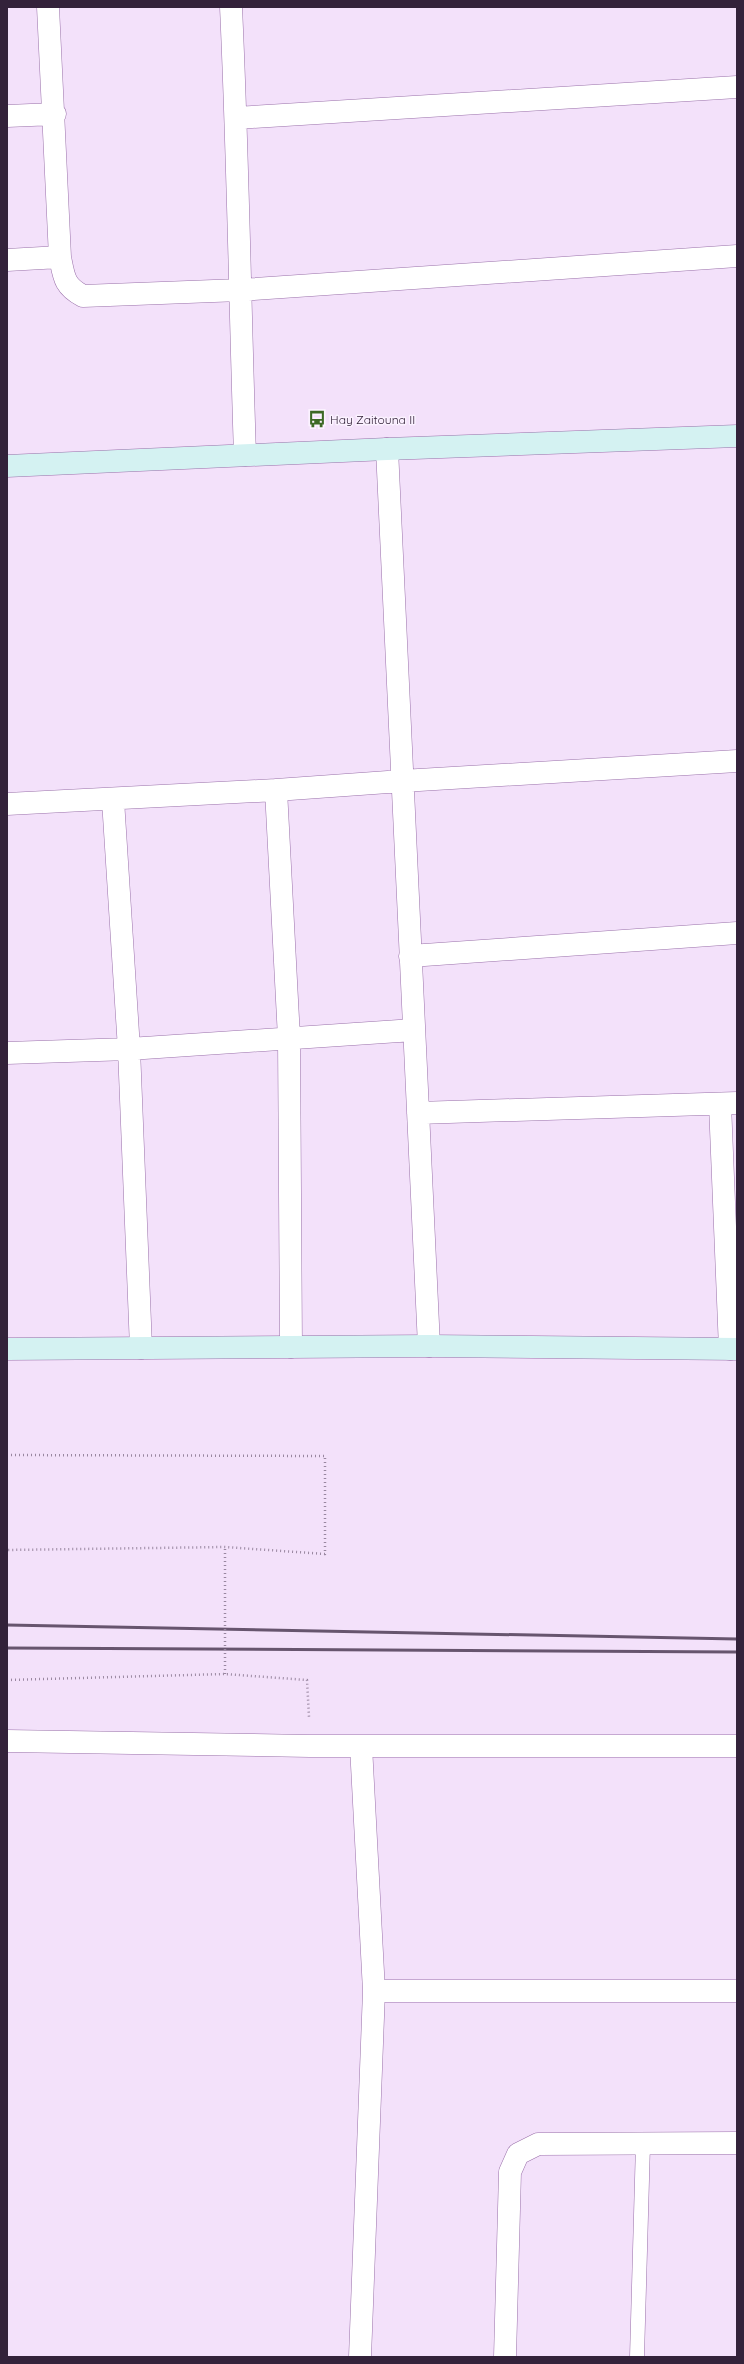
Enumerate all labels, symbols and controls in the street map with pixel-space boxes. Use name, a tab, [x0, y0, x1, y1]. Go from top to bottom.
bus stop icon: Hay Zaitouna II	[307, 409, 327, 429]
place label: Hay Zaitouna II	[330, 412, 415, 427]

